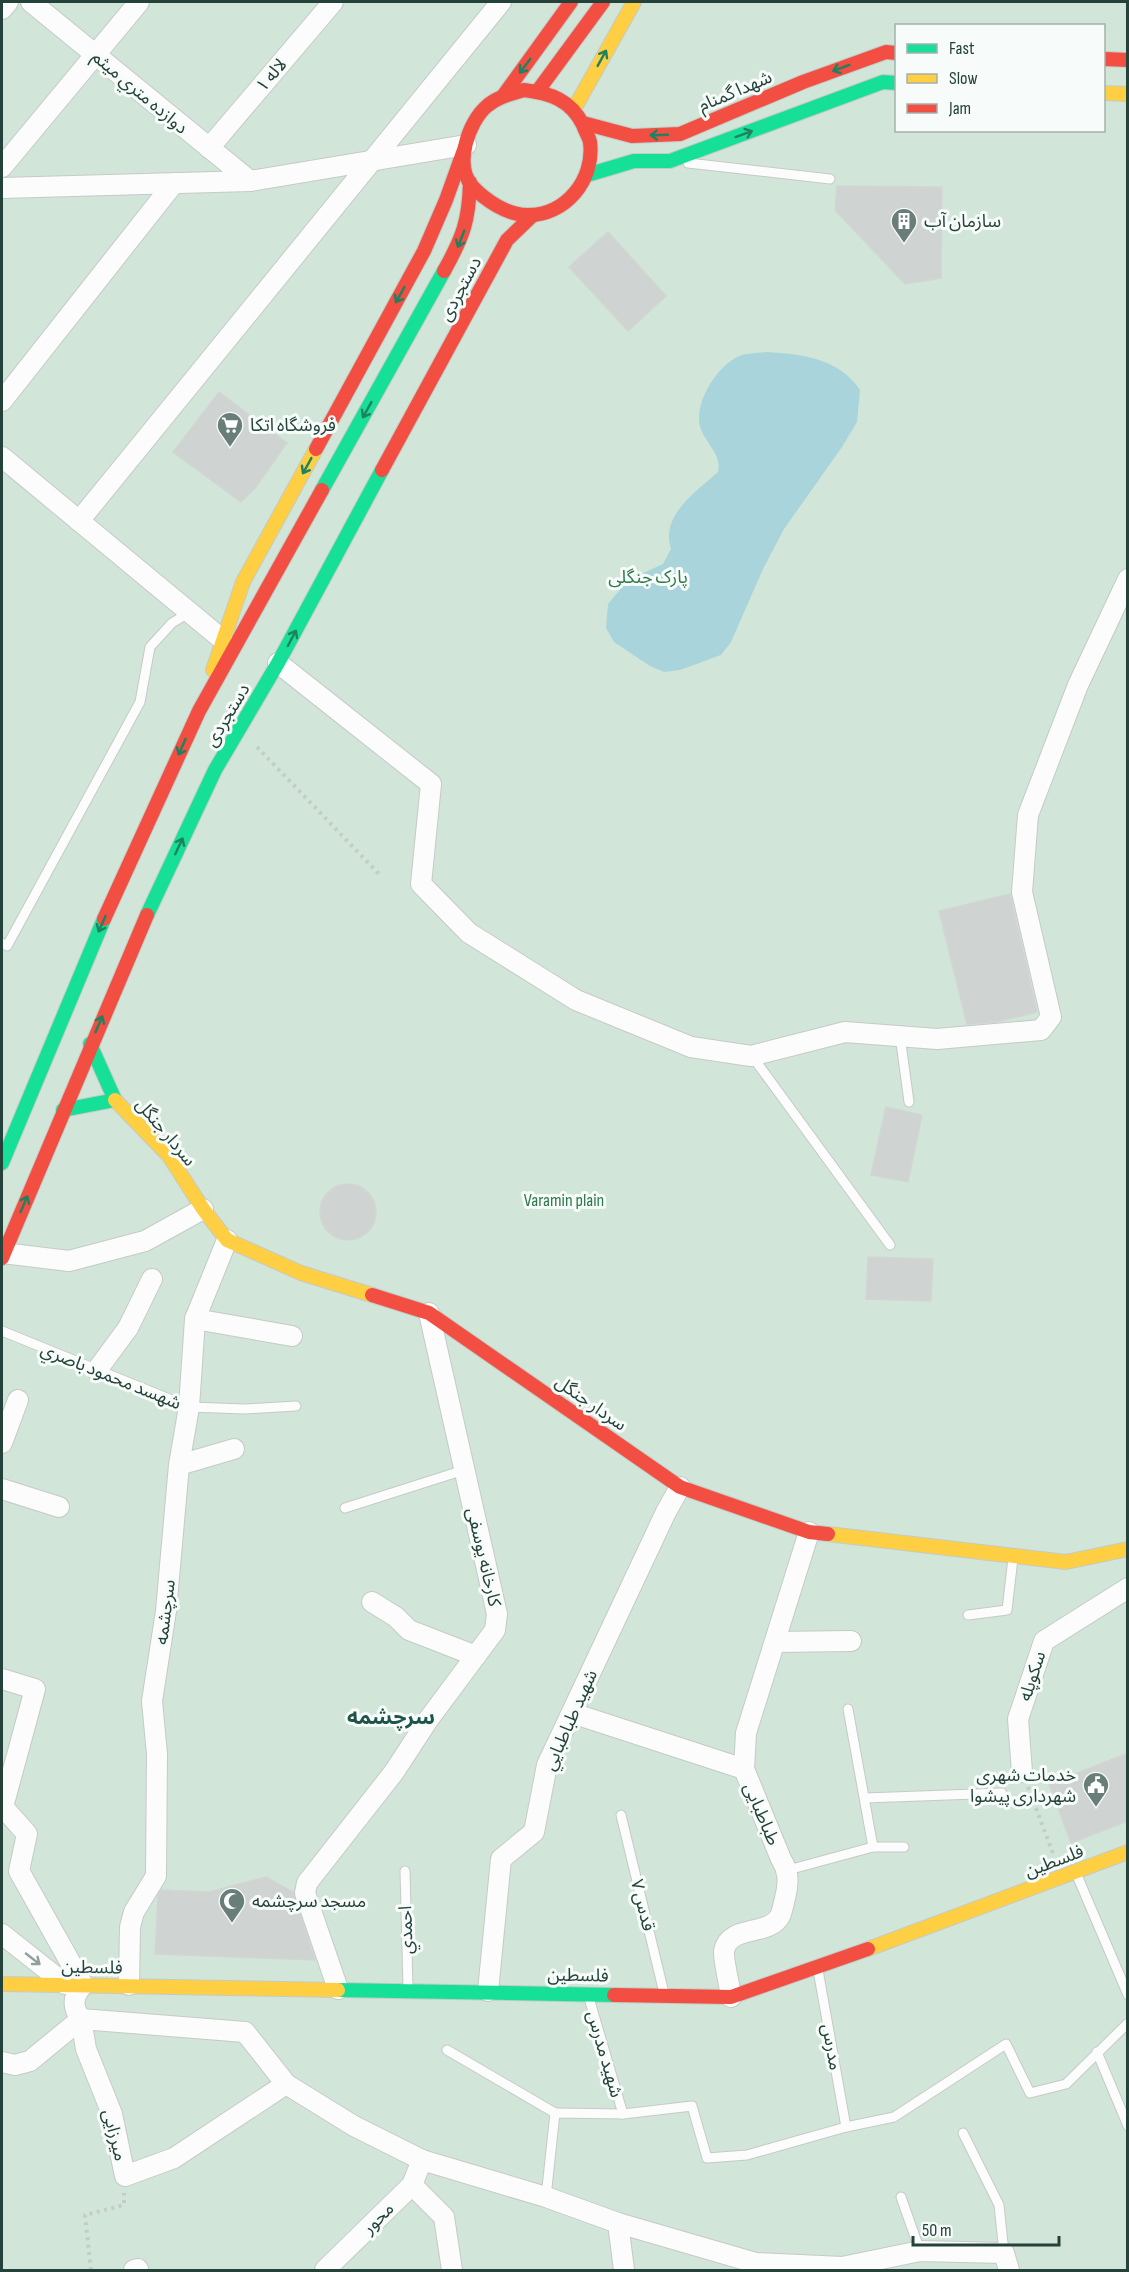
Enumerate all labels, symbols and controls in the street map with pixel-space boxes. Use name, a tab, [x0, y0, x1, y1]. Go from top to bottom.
legend	[895, 24, 1105, 132]
text: Fast	[949, 38, 975, 59]
street label: دوازده متري میثم	[86, 46, 192, 140]
one-way arrow	[596, 50, 608, 67]
street label: لاله ۱	[251, 54, 291, 96]
one-way arrow	[519, 58, 532, 74]
one-way arrow	[832, 64, 851, 75]
street label: شهدا گمنام	[695, 67, 776, 119]
text: Slow	[949, 68, 978, 89]
text: Jam	[948, 98, 971, 119]
one-way arrow	[734, 128, 753, 139]
one-way arrow	[649, 129, 669, 140]
building icon: سازمان آب	[889, 206, 919, 244]
place label: سازمان آب	[924, 211, 1001, 232]
one-way arrow	[454, 230, 465, 248]
street label: دستجردی	[435, 254, 486, 325]
one-way arrow	[394, 286, 406, 303]
one-way arrow	[361, 401, 373, 418]
supermarket icon: فروشگاه اتکا	[215, 410, 245, 448]
place label: فروشگاه اتکا	[250, 415, 336, 436]
one-way arrow	[301, 457, 313, 474]
park label: پارک جنگلی	[608, 567, 688, 588]
one-way arrow	[286, 630, 298, 647]
street label: دستجردی	[200, 680, 254, 751]
one-way arrow	[176, 737, 188, 755]
one-way arrow	[173, 837, 185, 855]
one-way arrow	[96, 915, 107, 933]
one-way arrow	[94, 1015, 105, 1033]
street label: سردار جنگل	[131, 1094, 200, 1171]
park label: Varamin plain	[524, 1190, 604, 1211]
one-way arrow	[19, 1195, 30, 1213]
street label: شهسد محمود باصري	[37, 1339, 184, 1416]
street label: سردار جنگل	[551, 1371, 630, 1436]
street label: کارخانه یوسفی	[462, 1506, 505, 1609]
street label: سرچشمه	[151, 1578, 180, 1646]
street label: سکوپله	[1015, 1649, 1051, 1704]
street label: شهيد طباطبايي	[539, 1667, 604, 1775]
district label: سرچشمه	[347, 1705, 435, 1731]
place label: خدمات شهری شهرداری پیشوا	[970, 1765, 1076, 1807]
public building icon: خدمات شهری شهرداری پیشوا	[1081, 1770, 1111, 1808]
street label: طباطبایی	[739, 1780, 784, 1849]
street label: فلسطین	[1022, 1841, 1087, 1882]
street label: قدس ۷	[626, 1877, 659, 1933]
mosque icon: مسجد سرچشمه	[217, 1886, 247, 1924]
place label: مسجد سرچشمه	[252, 1891, 366, 1912]
street label: احمدي	[395, 1905, 420, 1955]
one-way arrow	[25, 1952, 41, 1965]
street label: فلسطین	[61, 1956, 123, 1979]
street label: فلسطین	[547, 1964, 609, 1987]
street label: شهيد مدرس	[582, 2008, 627, 2100]
street label: مدرس	[817, 2022, 846, 2072]
street label: میرزایی	[98, 2107, 131, 2163]
street label: محور	[357, 2198, 399, 2239]
scale bar	[913, 2209, 1058, 2247]
text: 50 m	[922, 2220, 952, 2241]

